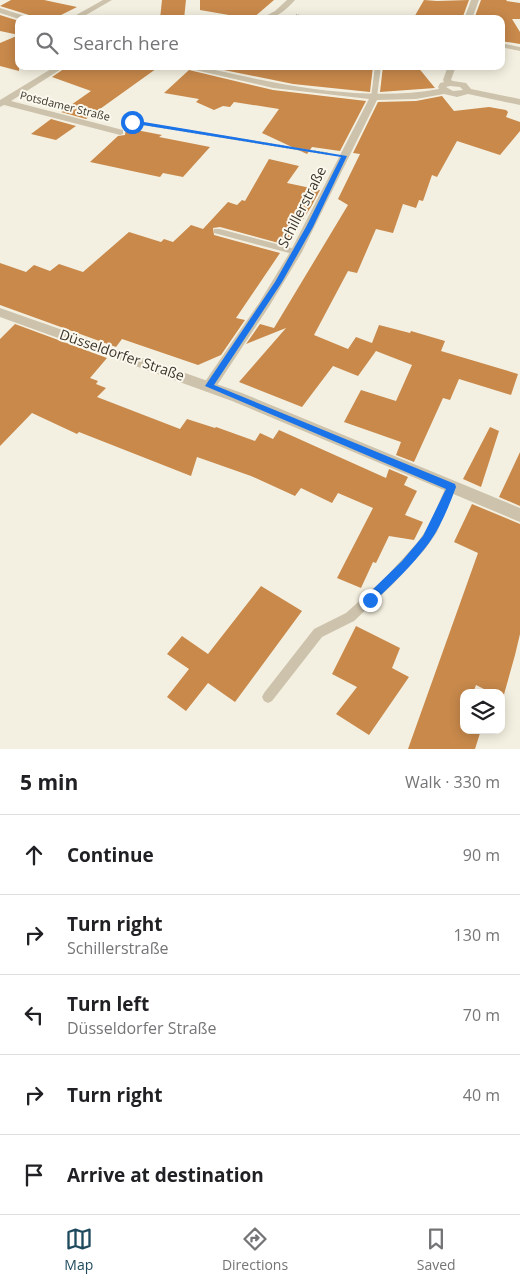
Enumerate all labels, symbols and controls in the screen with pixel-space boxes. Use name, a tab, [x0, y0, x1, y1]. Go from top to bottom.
search box	[15, 15, 505, 70]
icon: search	[33, 29, 61, 57]
text: Search here	[73, 30, 179, 56]
street label: Potsdamer Straße	[18, 87, 112, 124]
route start	[121, 111, 144, 134]
street label: Schillerstraße	[273, 163, 330, 251]
street label: Düsseldorfer Straße	[57, 324, 187, 385]
route end	[359, 589, 382, 612]
map controls	[460, 689, 505, 734]
button: layers	[460, 689, 505, 734]
text: 5 min	[20, 768, 78, 796]
text: Walk · 330 m	[405, 771, 500, 793]
icon: ahead	[20, 841, 48, 869]
text: Continue	[67, 842, 154, 868]
text: 90 m	[463, 844, 500, 866]
text: Turn right	[67, 911, 162, 937]
icon: right	[20, 921, 48, 949]
text: 130 m	[454, 924, 500, 946]
text: Schillerstraße	[67, 937, 169, 959]
text: Turn left	[67, 991, 149, 1017]
icon: left	[20, 1001, 48, 1029]
text: 70 m	[463, 1004, 500, 1026]
text: Düsseldorfer Straße	[67, 1017, 217, 1039]
icon: right	[20, 1081, 48, 1109]
text: Turn right	[67, 1082, 162, 1108]
text: 40 m	[463, 1084, 500, 1106]
icon: arrive	[20, 1161, 48, 1189]
text: Arrive at destination	[67, 1162, 264, 1188]
tab: Map	[64, 1225, 93, 1274]
tab: Directions	[222, 1225, 288, 1274]
tab: Saved	[417, 1225, 456, 1274]

